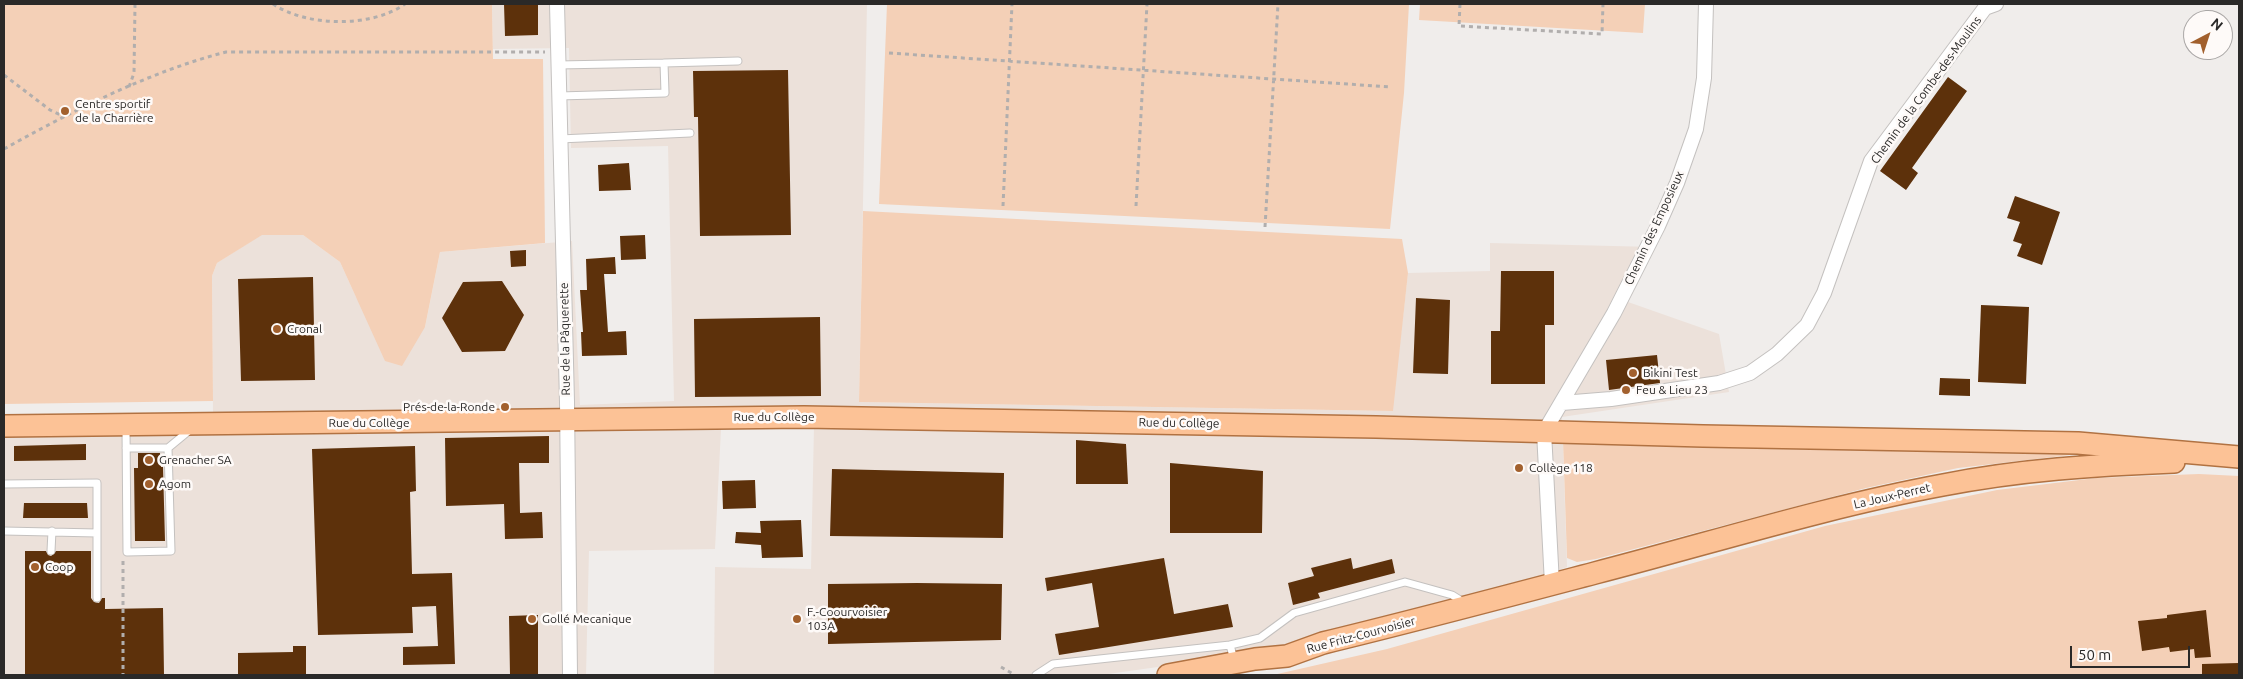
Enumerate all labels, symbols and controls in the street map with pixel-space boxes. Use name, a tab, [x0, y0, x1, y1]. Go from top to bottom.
north arrow	[2183, 10, 2233, 60]
street label: Chemin de la Combe-des-Moulins	[1868, 13, 1984, 167]
text: N	[2208, 15, 2226, 34]
place label: Centre sportif de la Charrière	[75, 97, 154, 125]
marker: Centre sportif de la Charrière	[59, 105, 71, 117]
street label: Chemin des Emposieux	[1621, 169, 1687, 287]
street label: Rue de la Pâquerette	[557, 282, 573, 396]
place label: Cronal	[287, 322, 322, 336]
marker: Cronal	[271, 323, 283, 335]
place label: Bikini Test	[1643, 366, 1698, 380]
marker: Bikini Test	[1627, 367, 1639, 379]
place label: Feu & Lieu 23	[1636, 383, 1708, 397]
marker: Feu & Lieu 23	[1620, 384, 1632, 396]
place label: Prés-de-la-Ronde	[403, 400, 495, 414]
marker: Prés-de-la-Ronde	[499, 401, 511, 413]
street label: Rue du Collège	[733, 410, 815, 424]
street label: Rue du Collège	[1138, 415, 1220, 431]
street label: Rue du Collège	[328, 416, 410, 430]
place label: Grenacher SA	[159, 453, 232, 467]
marker: Grenacher SA	[143, 454, 155, 466]
place label: Collège 118	[1529, 461, 1593, 475]
marker: Collège 118	[1513, 462, 1525, 474]
place label: Agom	[159, 477, 191, 491]
marker: Agom	[143, 478, 155, 490]
street label: La Joux-Perret	[1852, 480, 1932, 512]
place label: Coop	[45, 560, 73, 574]
marker: Coop	[29, 561, 41, 573]
place label: F.-Coourvoisier 103A	[807, 605, 887, 633]
place label: Gollé Mecanique	[542, 612, 632, 626]
marker: Gollé Mecanique	[526, 613, 538, 625]
marker: F.-Coourvoisier 103A	[791, 613, 803, 625]
street label: Rue Fritz-Courvoisier	[1305, 614, 1417, 656]
scale bar	[2073, 636, 2193, 668]
text: 50 m	[2078, 646, 2111, 663]

